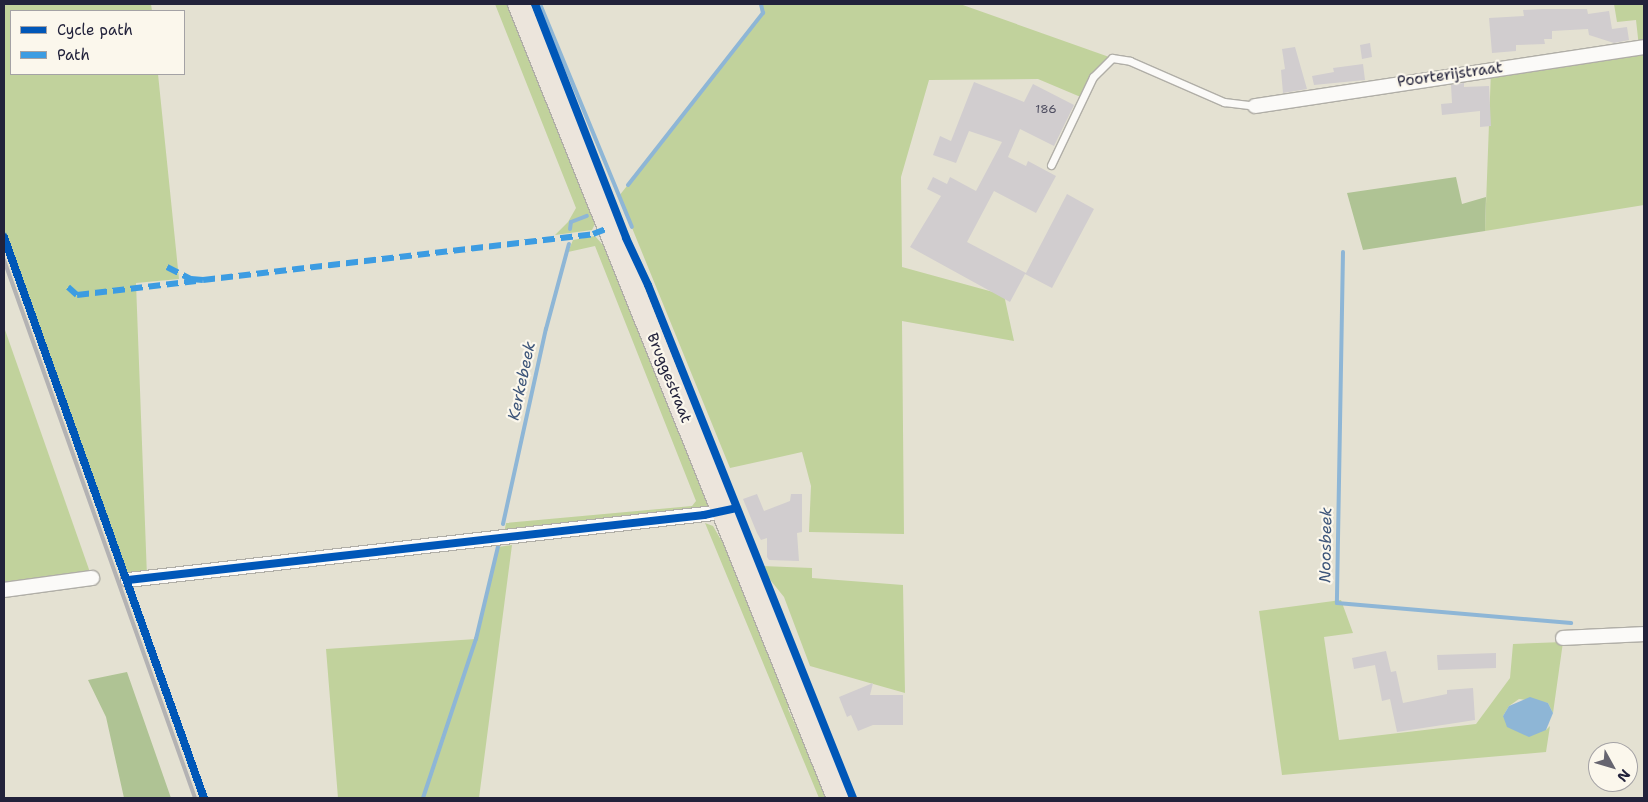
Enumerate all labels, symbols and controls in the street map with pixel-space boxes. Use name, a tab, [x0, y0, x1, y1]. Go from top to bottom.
legend	[10, 10, 185, 75]
text: Cycle path	[57, 20, 133, 40]
text: Path	[57, 45, 90, 65]
street label: Poorterijstraat	[1396, 59, 1504, 91]
house number: 186	[1035, 103, 1057, 117]
street label: Bruggestraat	[643, 331, 695, 425]
water label: Kerkebeek	[504, 340, 540, 422]
water label: Noosbeek	[1316, 507, 1336, 583]
north arrow	[1588, 742, 1638, 792]
text: N	[1613, 766, 1634, 786]

